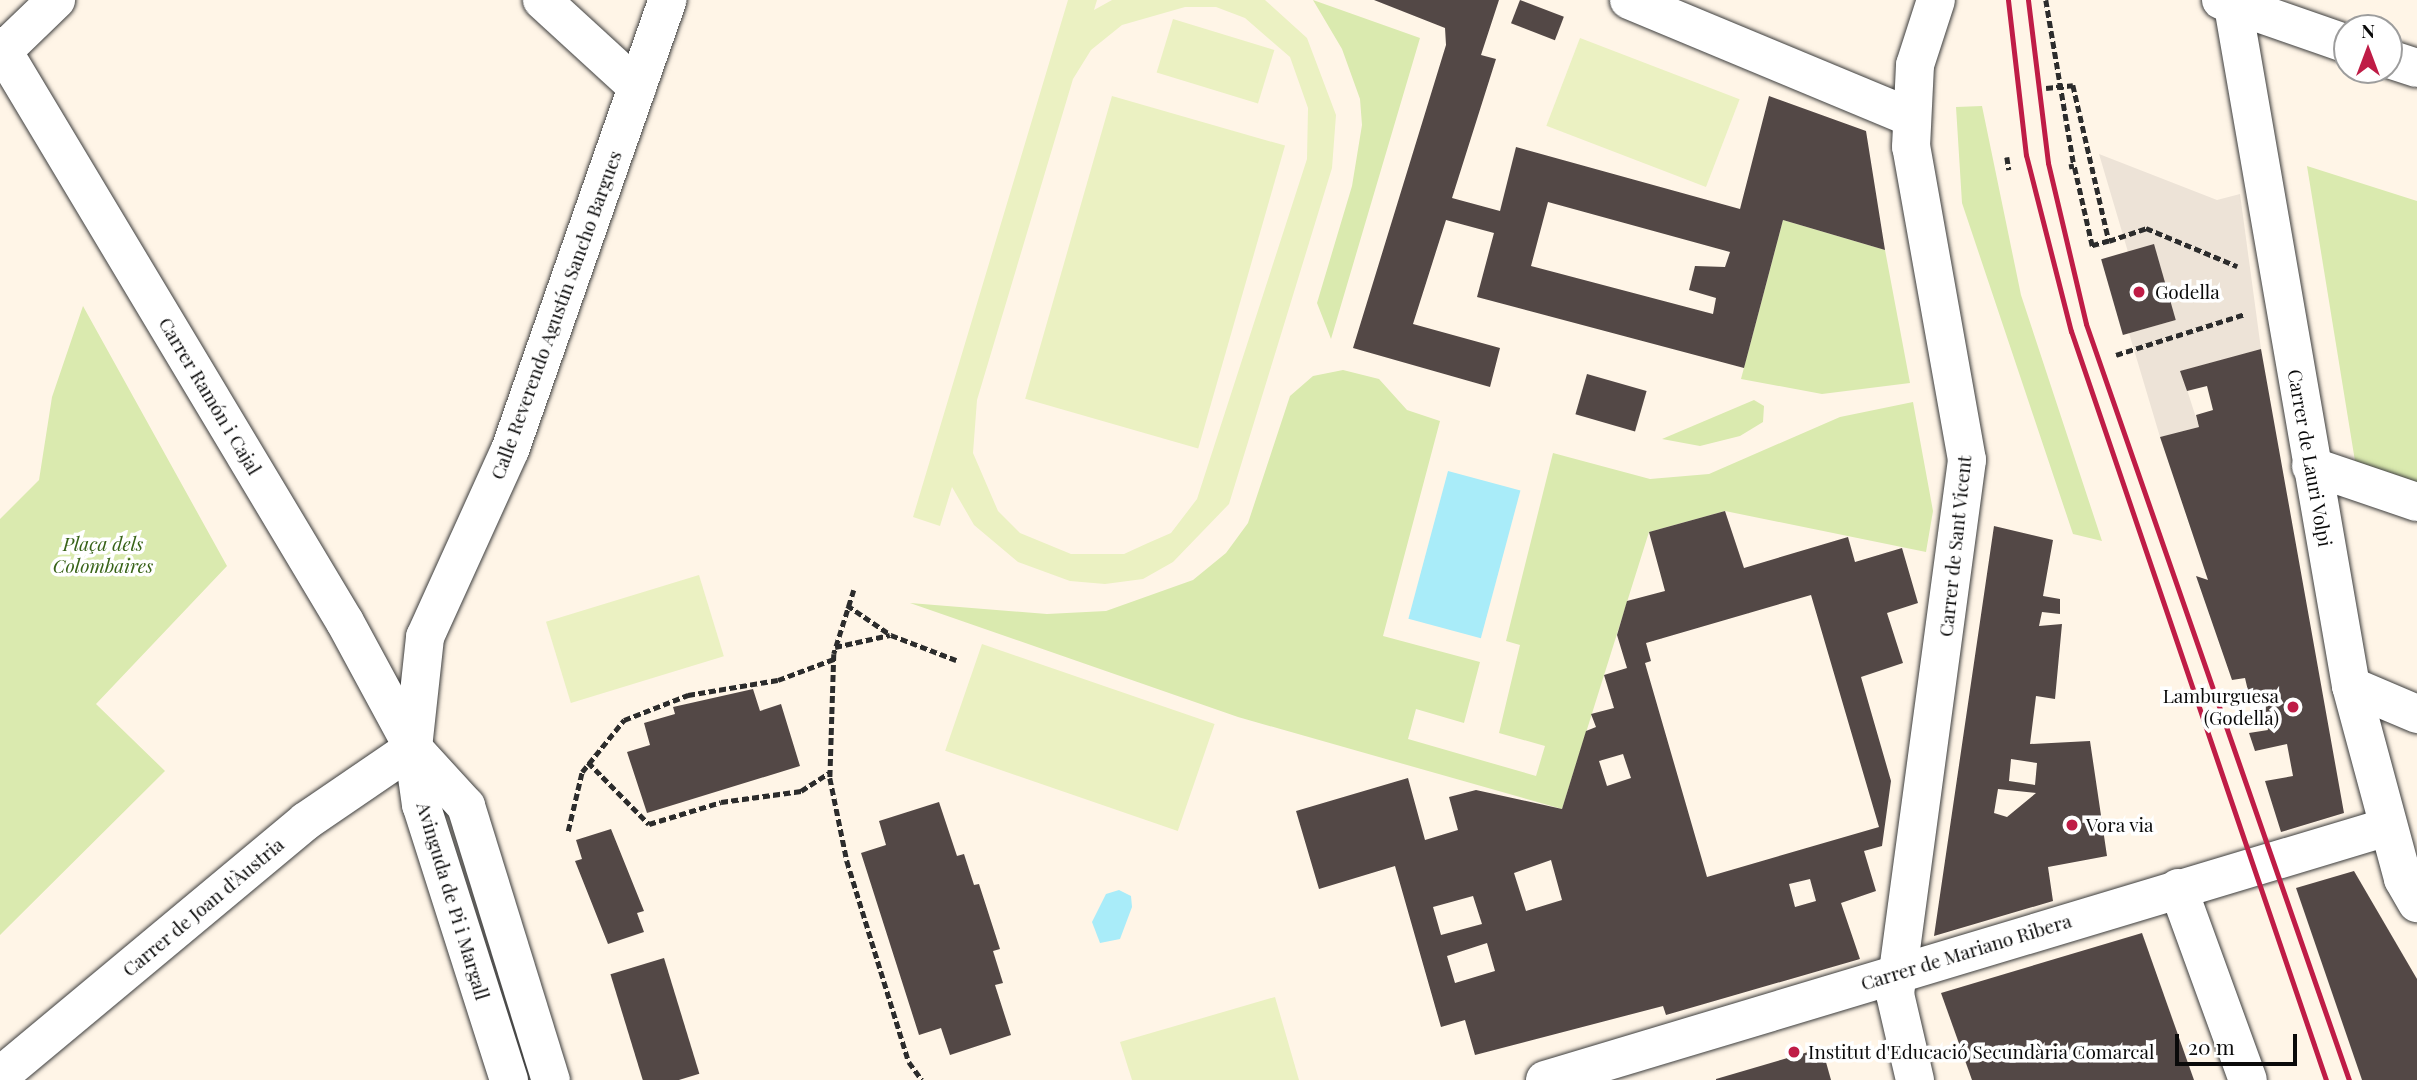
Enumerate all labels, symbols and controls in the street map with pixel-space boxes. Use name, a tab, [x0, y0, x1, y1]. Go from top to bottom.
north arrow	[2333, 14, 2403, 84]
text: N	[2361, 17, 2375, 43]
street label: Calle Reverendo Agustín Sancho Bargues	[486, 147, 626, 483]
place label: Godella	[2155, 281, 2220, 303]
marker: Godella	[2129, 282, 2149, 302]
street label: Carrer Ramón i Cajal	[154, 313, 266, 479]
street label: Carrer de Lauri Volpi	[2283, 367, 2337, 549]
street label: Carrer de Sant Vicent	[1934, 453, 1976, 639]
park label: Plaça dels Colombaires	[53, 533, 153, 577]
place label: Lamburguesa (Godella)	[2163, 685, 2279, 729]
marker: Lamburguesa (Godella)	[2285, 699, 2301, 715]
street label: Avinguda de Pi i Margall	[412, 799, 494, 1003]
place label: Vora via	[2086, 814, 2154, 836]
marker: Vora via	[2064, 817, 2080, 833]
street label: Carrer de Joan d'Àustria	[118, 833, 288, 981]
street label: Carrer de Mariano Ribera	[1858, 909, 2074, 995]
scale bar	[2179, 1020, 2302, 1064]
text: 20 m	[2188, 1032, 2235, 1060]
place label: Institut d'Educació Secundària Comarcal	[1808, 1041, 2155, 1063]
marker: Institut d'Educació Secundària Comarcal	[1786, 1044, 1802, 1060]

